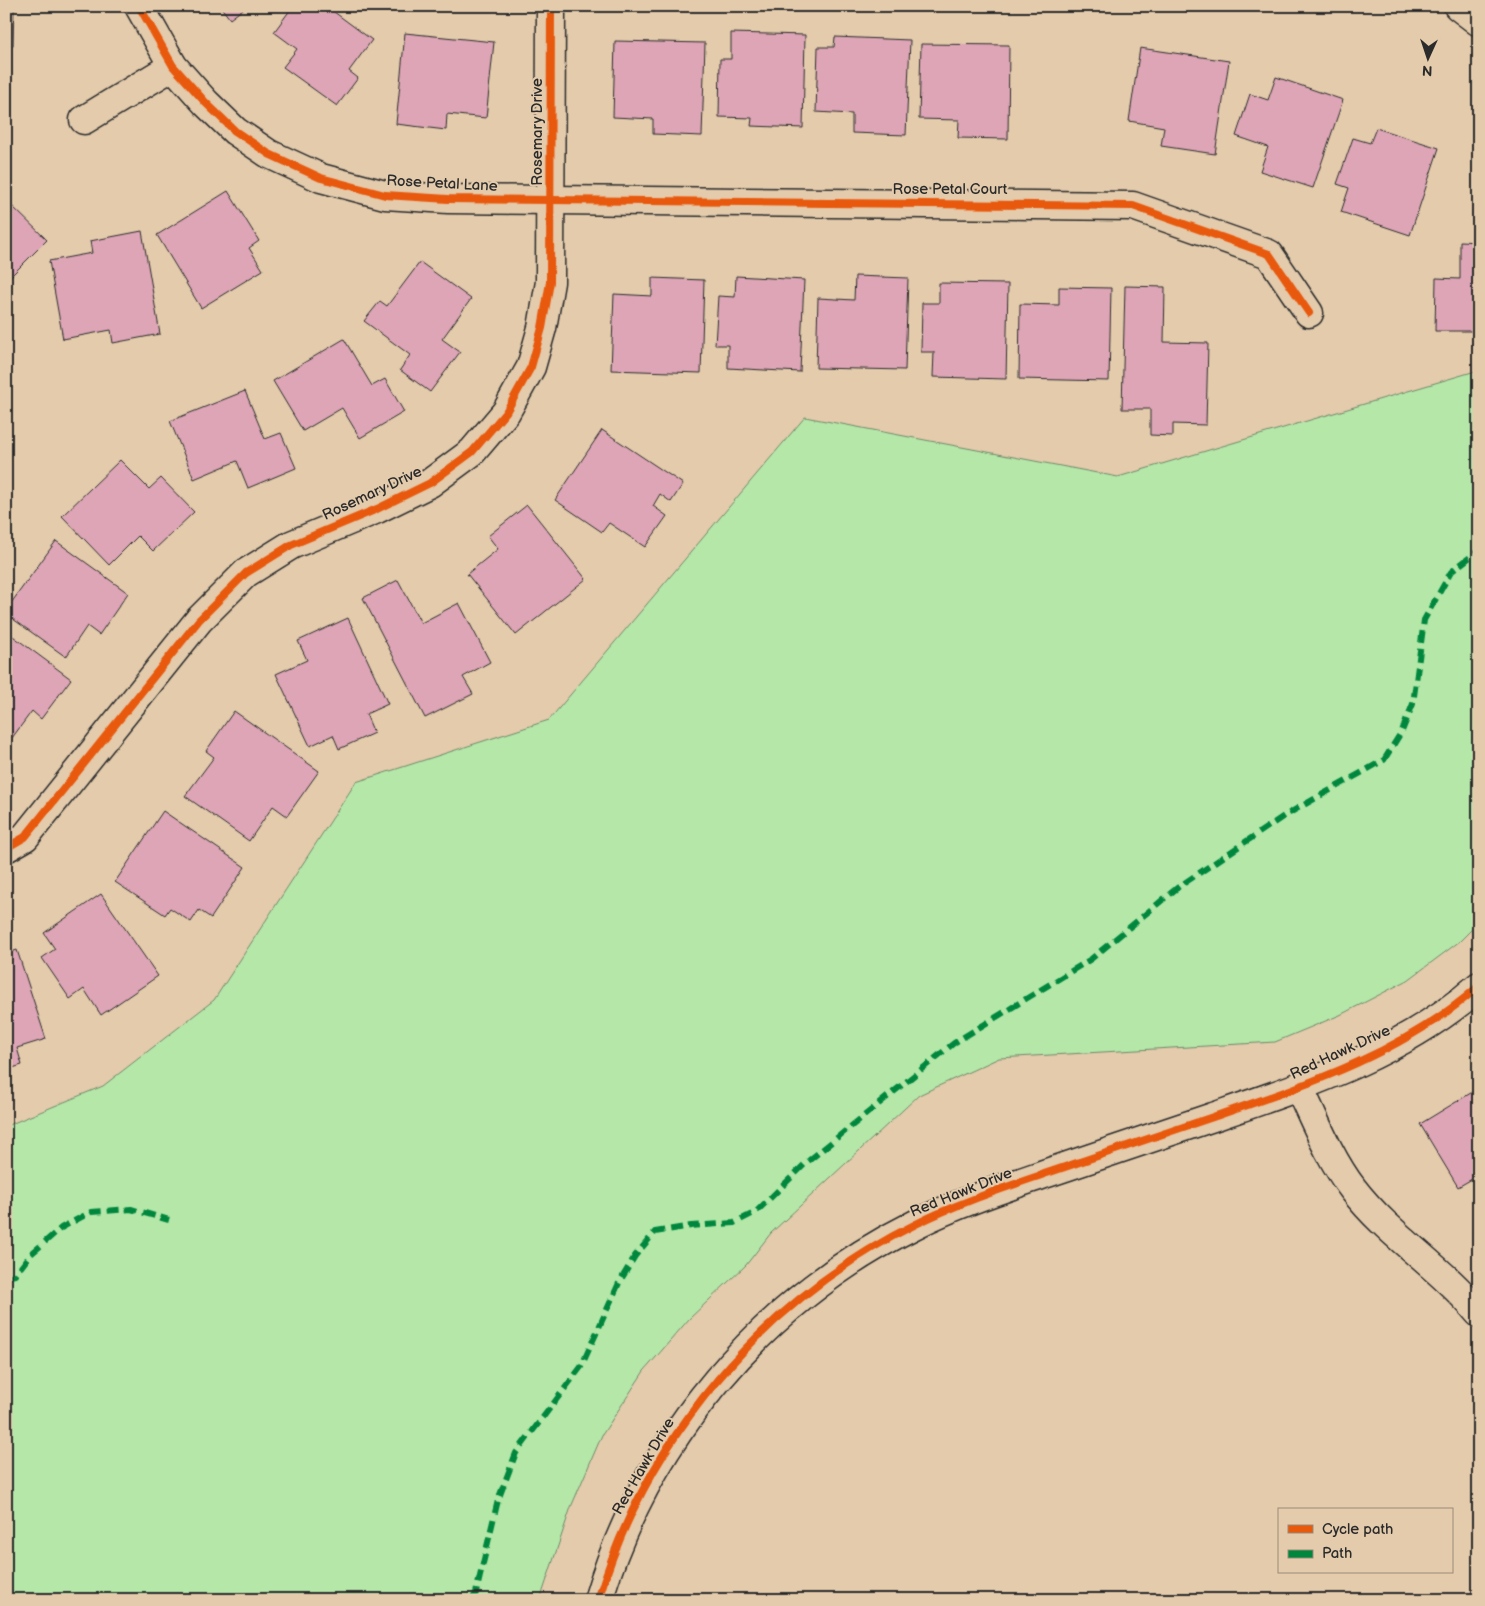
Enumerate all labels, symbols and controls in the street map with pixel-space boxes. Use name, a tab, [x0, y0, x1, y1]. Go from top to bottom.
north arrow	[1402, 32, 1452, 82]
text: N	[1422, 62, 1433, 79]
street label: Rosemary Drive	[528, 78, 547, 186]
street label: Rose Petal Lane	[386, 171, 498, 196]
street label: Rose Petal Court	[893, 180, 1008, 199]
street label: Rosemary Drive	[319, 462, 425, 525]
street label: Red Hawk Drive	[1287, 1021, 1393, 1084]
street label: Red Hawk Drive	[907, 1163, 1015, 1222]
street label: Red Hawk Drive	[608, 1414, 679, 1518]
legend	[1278, 1508, 1452, 1574]
text: Cycle path	[1322, 1520, 1393, 1539]
text: Path	[1322, 1544, 1352, 1563]

